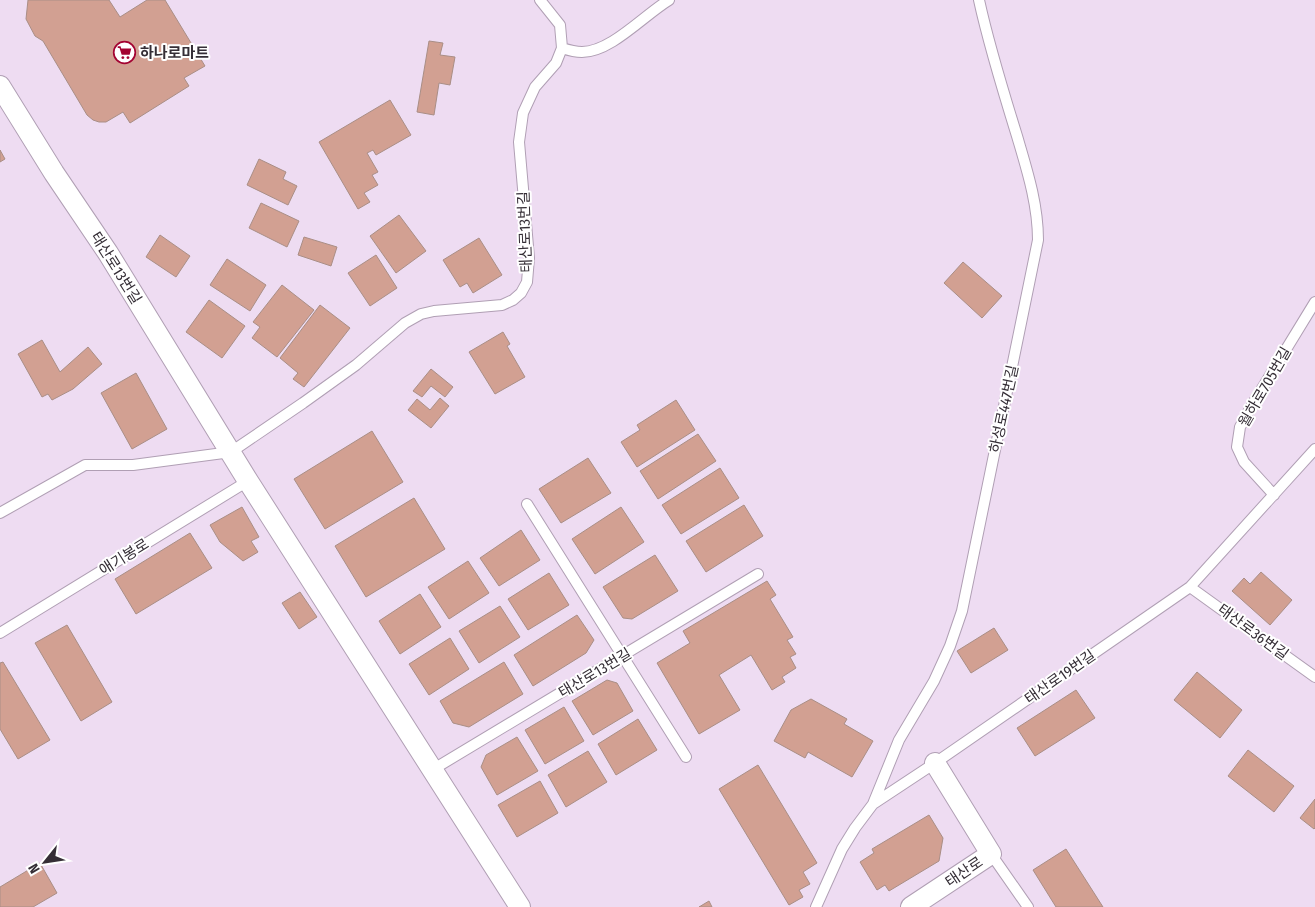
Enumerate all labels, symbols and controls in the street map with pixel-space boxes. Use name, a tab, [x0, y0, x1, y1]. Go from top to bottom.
supermarket icon: 하나로마트	[112, 41, 136, 65]
place label: 하나로마트	[140, 44, 209, 62]
street label: 태산로13번길	[515, 191, 535, 273]
street label: 태산로13번길	[87, 229, 145, 307]
street label: 월하로705번길	[1235, 344, 1295, 430]
street label: 하성로447번길	[986, 363, 1022, 455]
street label: 애기봉로	[96, 535, 152, 579]
street label: 태산로36번길	[1214, 600, 1292, 664]
street label: 태산로13번길	[555, 644, 635, 702]
street label: 태산로19번길	[1021, 646, 1099, 708]
north arrow	[20, 837, 70, 887]
street label: 태산로	[942, 853, 986, 891]
text: N	[25, 860, 44, 876]

